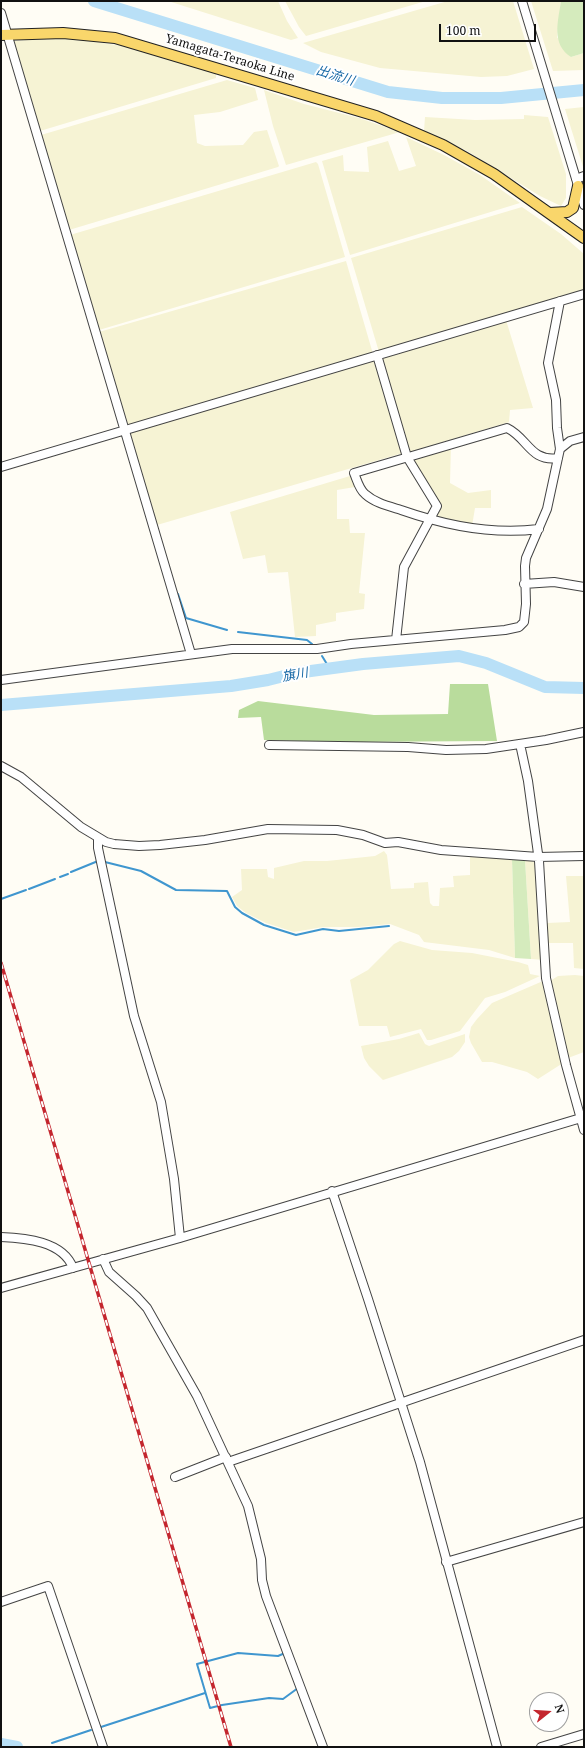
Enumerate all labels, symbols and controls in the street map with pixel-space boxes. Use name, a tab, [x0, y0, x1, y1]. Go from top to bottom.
scale bar	[441, 16, 538, 42]
text: 100 m	[446, 22, 481, 39]
street label: Yamagata-Teraoka Line	[164, 31, 296, 85]
water label: 出流川	[314, 63, 356, 89]
water label: 旗川	[281, 665, 309, 685]
north arrow	[529, 1692, 569, 1732]
text: N	[552, 1702, 568, 1715]

